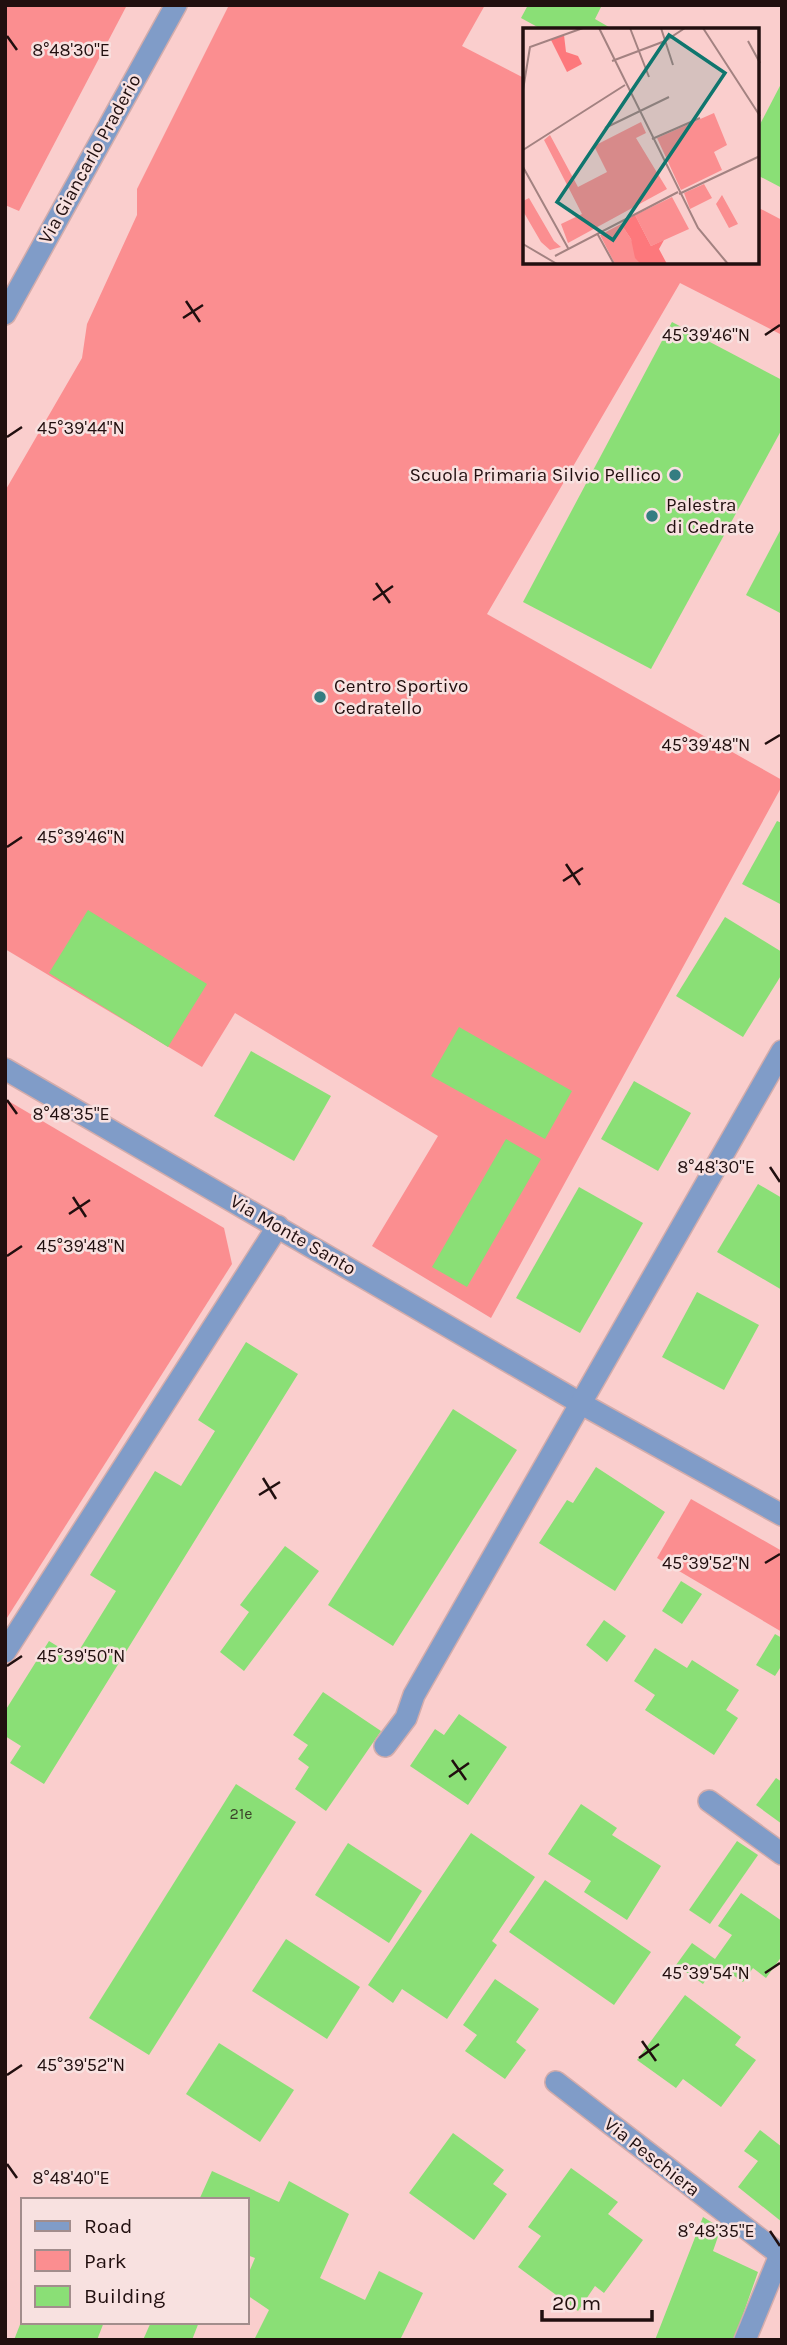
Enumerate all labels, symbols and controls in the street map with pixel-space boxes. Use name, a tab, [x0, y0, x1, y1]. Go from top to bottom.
inset map	[523, 28, 759, 264]
text: 8°48'30"E	[32, 39, 110, 61]
street label: Via Giancarlo Praderio	[34, 70, 146, 248]
text: 45°39'46"N	[662, 324, 750, 346]
text: 45°39'44"N	[37, 417, 125, 439]
place label: Scuola Primaria Silvio Pellico	[409, 464, 661, 486]
marker: Scuola Primaria Silvio Pellico	[667, 467, 683, 483]
place label: Palestra di Cedrate	[666, 494, 754, 538]
marker: Palestra di Cedrate	[644, 508, 660, 524]
place label: Centro Sportivo Cedratello	[334, 675, 468, 719]
marker: Centro Sportivo Cedratello	[312, 689, 328, 705]
text: 45°39'48"N	[662, 734, 750, 756]
text: 45°39'46"N	[37, 826, 125, 848]
text: 8°48'35"E	[32, 1103, 110, 1125]
text: 8°48'30"E	[677, 1156, 755, 1178]
street label: Via Monte Santo	[226, 1190, 360, 1280]
text: 45°39'48"N	[37, 1235, 125, 1257]
text: 45°39'52"N	[662, 1552, 750, 1574]
text: 45°39'50"N	[37, 1645, 125, 1667]
house number: 21e	[230, 1804, 252, 1823]
text: 45°39'54"N	[662, 1962, 750, 1984]
text: 45°39'52"N	[37, 2054, 125, 2076]
street label: Via Peschiera	[600, 2113, 704, 2201]
text: 8°48'40"E	[32, 2167, 110, 2189]
legend	[21, 2198, 248, 2324]
text: Road	[84, 2214, 132, 2238]
text: 8°48'35"E	[677, 2220, 755, 2242]
text: Park	[84, 2249, 127, 2273]
scale bar	[542, 2278, 652, 2322]
text: Building	[84, 2284, 165, 2308]
text: 20 m	[552, 2291, 601, 2315]

